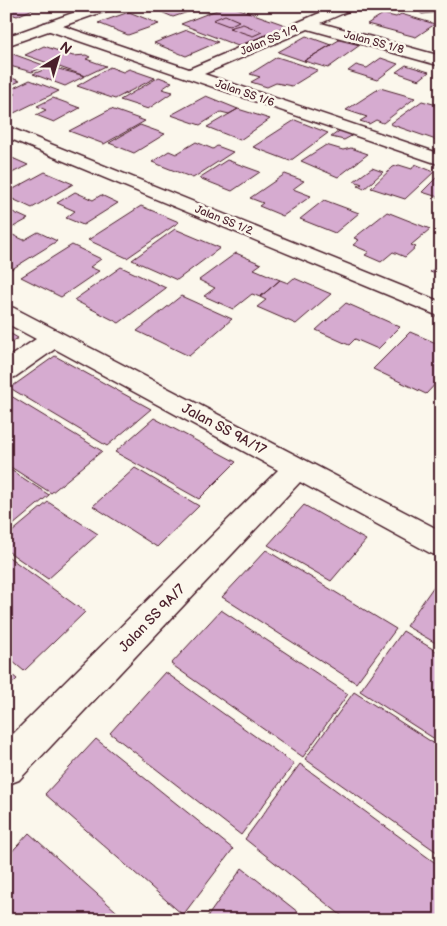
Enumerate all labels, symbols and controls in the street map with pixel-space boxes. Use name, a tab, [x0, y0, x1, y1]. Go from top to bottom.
street label: Jalan SS 1/9	[238, 22, 300, 58]
street label: Jalan SS 1/8	[343, 28, 405, 56]
north arrow	[32, 32, 82, 82]
text: N	[56, 38, 75, 58]
street label: Jalan SS 1/6	[214, 77, 276, 109]
street label: Jalan SS 1/2	[193, 202, 255, 238]
street label: Jalan SS 9A/17	[179, 400, 269, 458]
street label: Jalan SS 9A/7	[115, 580, 189, 656]

